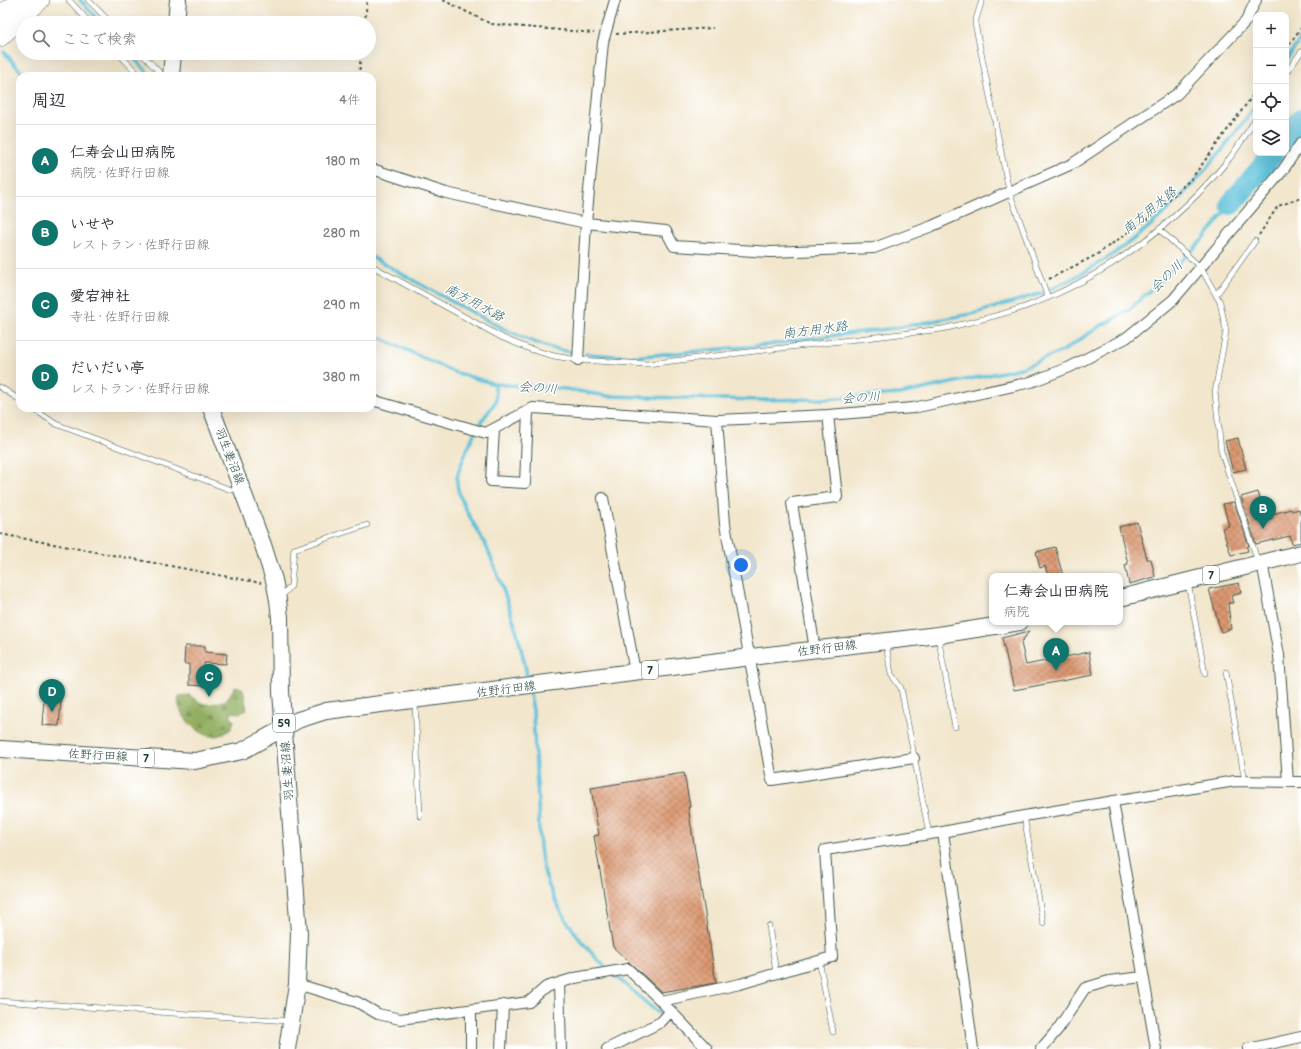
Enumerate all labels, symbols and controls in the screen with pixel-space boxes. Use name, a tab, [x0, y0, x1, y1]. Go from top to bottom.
map controls	[1253, 12, 1289, 156]
button: +	[1253, 12, 1289, 48]
search box	[16, 16, 376, 60]
icon: search	[30, 27, 52, 49]
text: ここで検索	[62, 30, 137, 49]
button: −	[1253, 48, 1289, 84]
button: locate	[1253, 84, 1289, 120]
text: 周辺	[32, 91, 66, 111]
text: 4件	[339, 92, 360, 108]
button: layers	[1253, 120, 1289, 156]
text: 仁寿会山田病院	[70, 143, 175, 162]
text: A	[41, 153, 49, 169]
text: 180 m	[325, 153, 360, 169]
text: 病院 · 佐野行田線	[70, 165, 169, 181]
water label: 南方用水路	[1120, 183, 1180, 238]
text: いせや	[70, 215, 115, 234]
text: B	[40, 225, 50, 241]
text: 280 m	[323, 225, 360, 241]
text: レストラン · 佐野行田線	[70, 237, 210, 253]
water label: 会の川	[1147, 257, 1186, 296]
water label: 南方用水路	[442, 281, 508, 326]
text: 愛宕神社	[70, 287, 130, 306]
text: C	[40, 297, 50, 313]
text: 290 m	[323, 297, 360, 313]
text: 寺社 · 佐野行田線	[70, 309, 169, 325]
water label: 南方用水路	[782, 318, 849, 342]
text: だいだい亭	[70, 359, 145, 378]
text: D	[40, 369, 50, 385]
text: 380 m	[323, 369, 360, 385]
water label: 会の川	[518, 379, 558, 397]
text: レストラン · 佐野行田線	[70, 381, 210, 397]
water label: 会の川	[841, 389, 881, 407]
street label: 羽生妻沼線	[212, 425, 247, 487]
pin: B	[1250, 496, 1276, 529]
your location	[731, 555, 751, 575]
road number: 7	[1203, 566, 1219, 584]
popup	[989, 573, 1123, 625]
text: 仁寿会山田病院	[1003, 582, 1109, 601]
text: 病院	[1003, 604, 1030, 620]
street label: 佐野行田線	[796, 637, 858, 660]
pin: A	[1043, 638, 1069, 671]
road number: 7	[642, 661, 658, 679]
pin: C	[196, 664, 222, 697]
street label: 佐野行田線	[475, 678, 537, 701]
pin: D	[39, 679, 65, 712]
road number: 59	[273, 714, 295, 732]
street label: 羽生妻沼線	[278, 741, 297, 801]
street label: 佐野行田線	[68, 746, 128, 765]
road number: 7	[138, 749, 154, 767]

